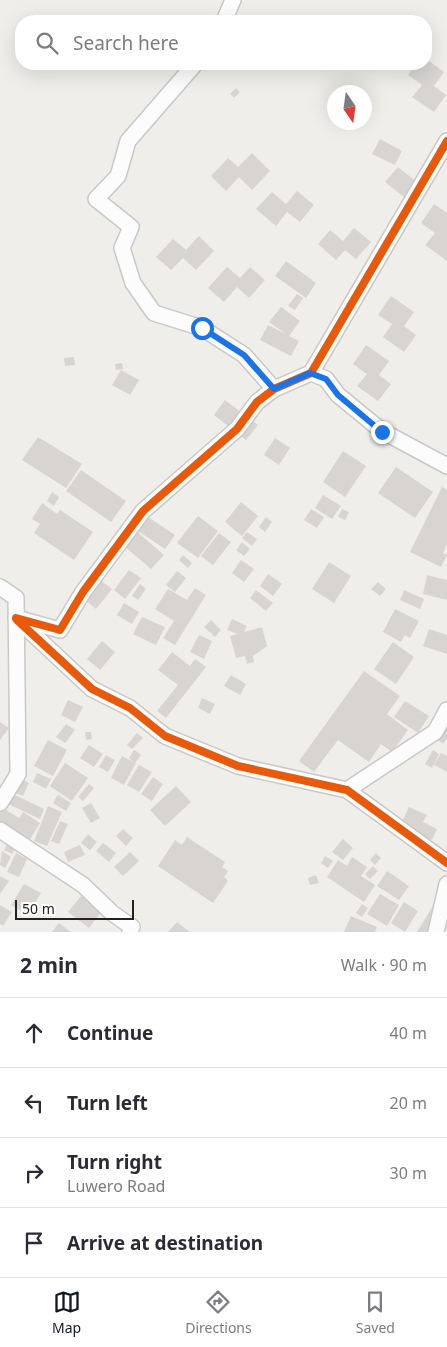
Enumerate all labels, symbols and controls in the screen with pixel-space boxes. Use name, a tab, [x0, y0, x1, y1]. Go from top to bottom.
search box	[15, 15, 432, 70]
icon: search	[33, 29, 61, 57]
text: Search here	[73, 30, 179, 56]
north arrow	[327, 85, 372, 130]
route start	[191, 317, 214, 340]
route end	[371, 421, 394, 444]
scale bar	[15, 897, 134, 920]
text: 50 m	[22, 899, 55, 918]
text: 2 min	[20, 951, 78, 979]
text: Walk · 90 m	[341, 954, 427, 976]
icon: ahead	[20, 1019, 48, 1047]
text: Continue	[67, 1020, 153, 1046]
text: 40 m	[390, 1022, 427, 1044]
icon: left	[20, 1089, 48, 1117]
text: Turn left	[67, 1090, 148, 1116]
text: 20 m	[390, 1092, 427, 1114]
text: Turn right	[67, 1149, 162, 1175]
icon: right	[20, 1159, 48, 1187]
text: 30 m	[390, 1162, 427, 1184]
text: Luwero Road	[67, 1175, 165, 1197]
icon: arrive	[20, 1229, 48, 1257]
text: Arrive at destination	[67, 1230, 263, 1256]
tab: Map	[52, 1288, 81, 1337]
tab: Directions	[185, 1288, 252, 1337]
tab: Saved	[356, 1288, 395, 1337]

